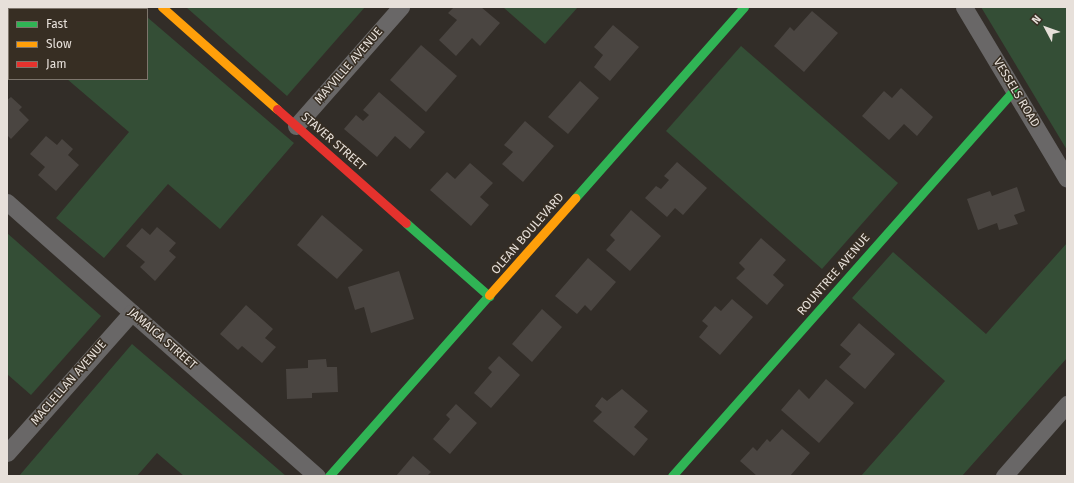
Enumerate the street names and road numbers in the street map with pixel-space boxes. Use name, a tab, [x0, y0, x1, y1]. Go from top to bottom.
street label: MAYVILLE AVENUE	[312, 25, 386, 107]
street label: VESSELS ROAD	[990, 56, 1042, 130]
street label: STAVER STREET	[298, 110, 368, 174]
street label: OLEAN BOULEVARD	[489, 190, 567, 278]
street label: ROUNTREE AVENUE	[795, 231, 873, 319]
street label: JAMAICA STREET	[125, 305, 199, 373]
street label: MACLELLAN AVENUE	[28, 338, 110, 428]

